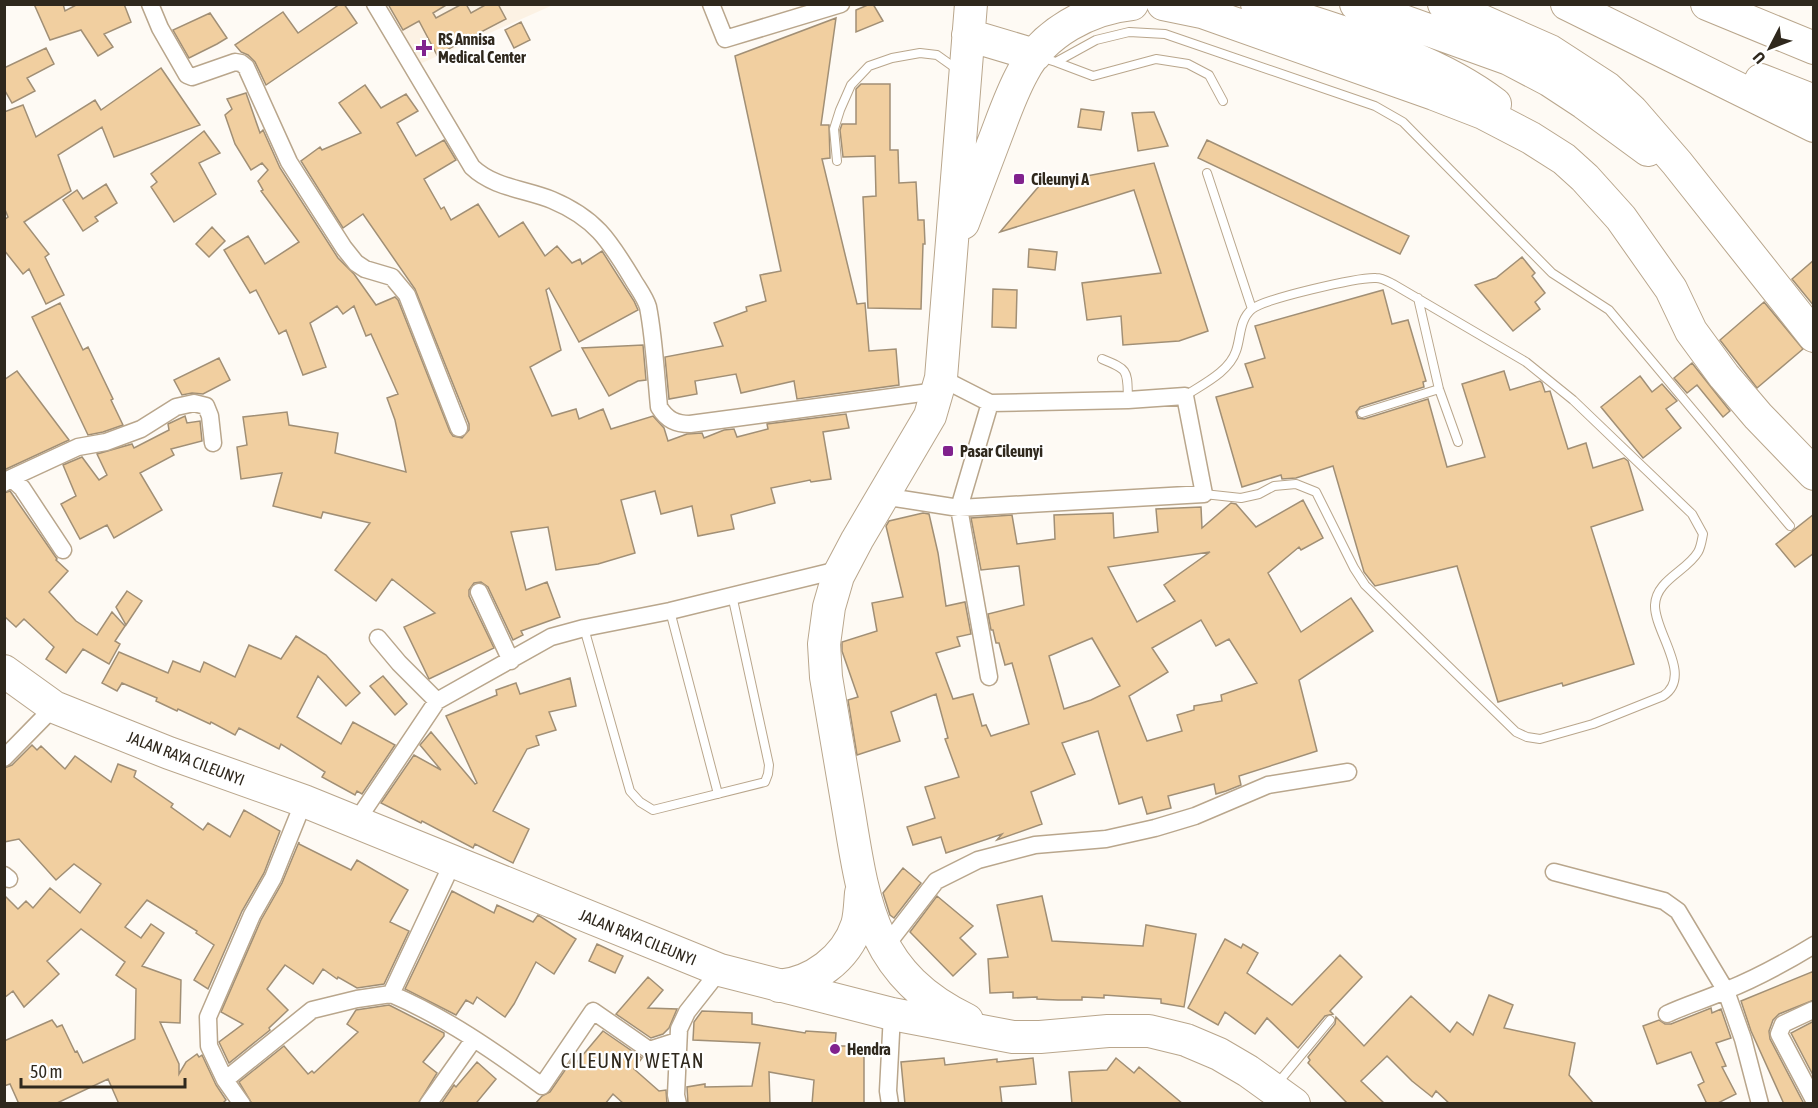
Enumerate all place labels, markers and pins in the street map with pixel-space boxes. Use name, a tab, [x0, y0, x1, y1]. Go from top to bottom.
place label: RS Annisa Medical Center	[438, 30, 526, 66]
marker: RS Annisa Medical Center	[415, 39, 433, 57]
place label: Cileunyi A	[1031, 170, 1089, 188]
marker: Cileunyi A	[1012, 172, 1026, 186]
place label: Pasar Cileunyi	[960, 442, 1043, 460]
marker: Pasar Cileunyi	[941, 444, 955, 458]
place label: Hendra	[847, 1040, 891, 1058]
marker: Hendra	[828, 1042, 842, 1056]

